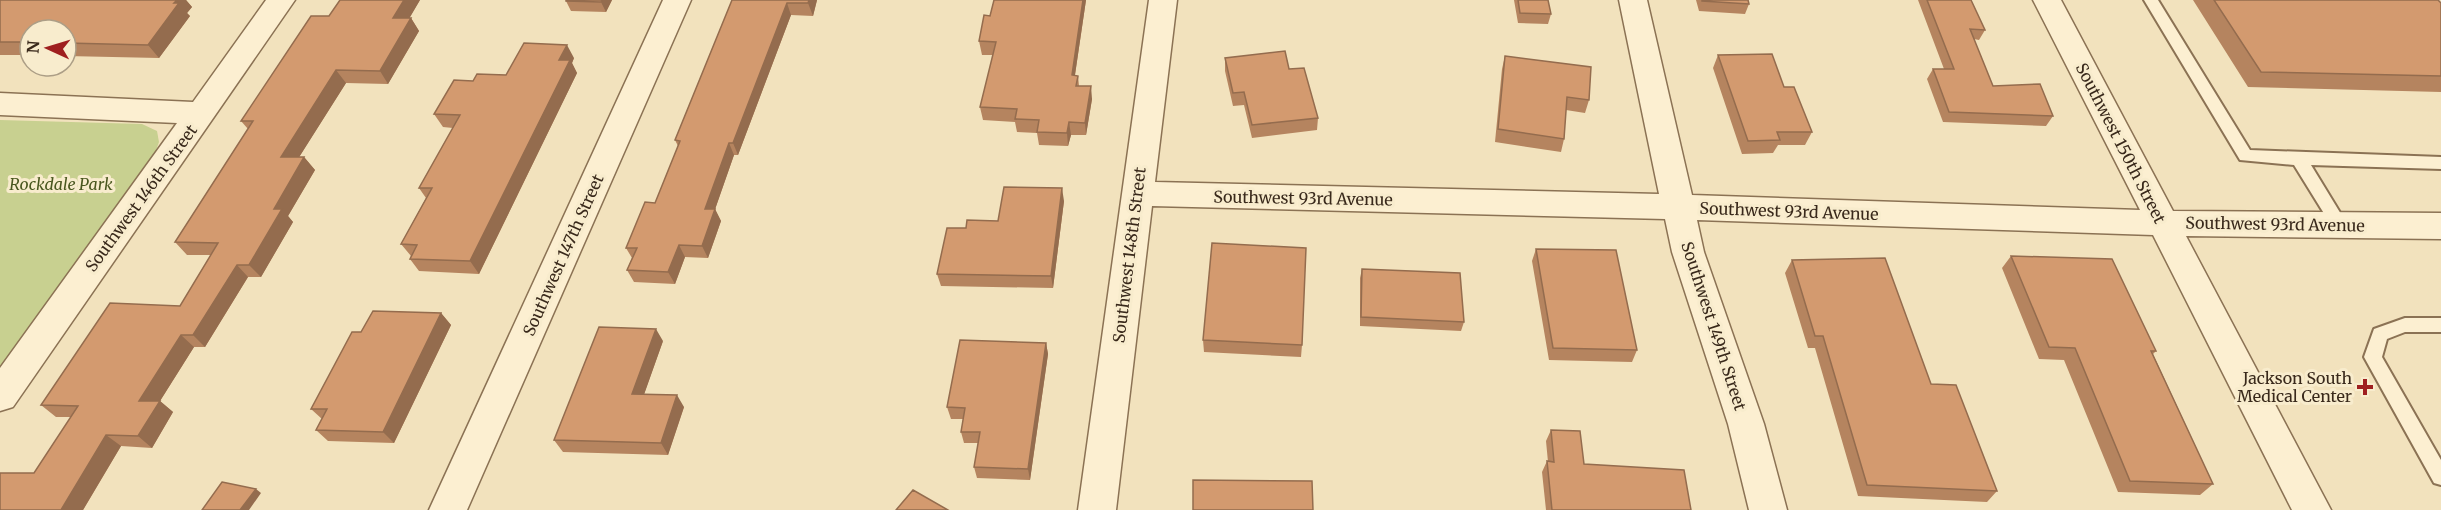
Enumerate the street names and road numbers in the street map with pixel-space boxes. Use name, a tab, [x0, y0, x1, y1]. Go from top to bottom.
street label: Southwest 150th Street	[2072, 59, 2171, 227]
street label: Southwest 146th Street	[81, 120, 202, 275]
street label: Southwest 148th Street	[1108, 165, 1150, 344]
street label: Southwest 147th Street	[518, 170, 608, 339]
street label: Southwest 93rd Avenue	[1213, 186, 1393, 210]
street label: Southwest 93rd Avenue	[1699, 198, 1879, 224]
street label: Southwest 93rd Avenue	[2185, 212, 2365, 236]
street label: Southwest 149th Street	[1677, 239, 1751, 414]

